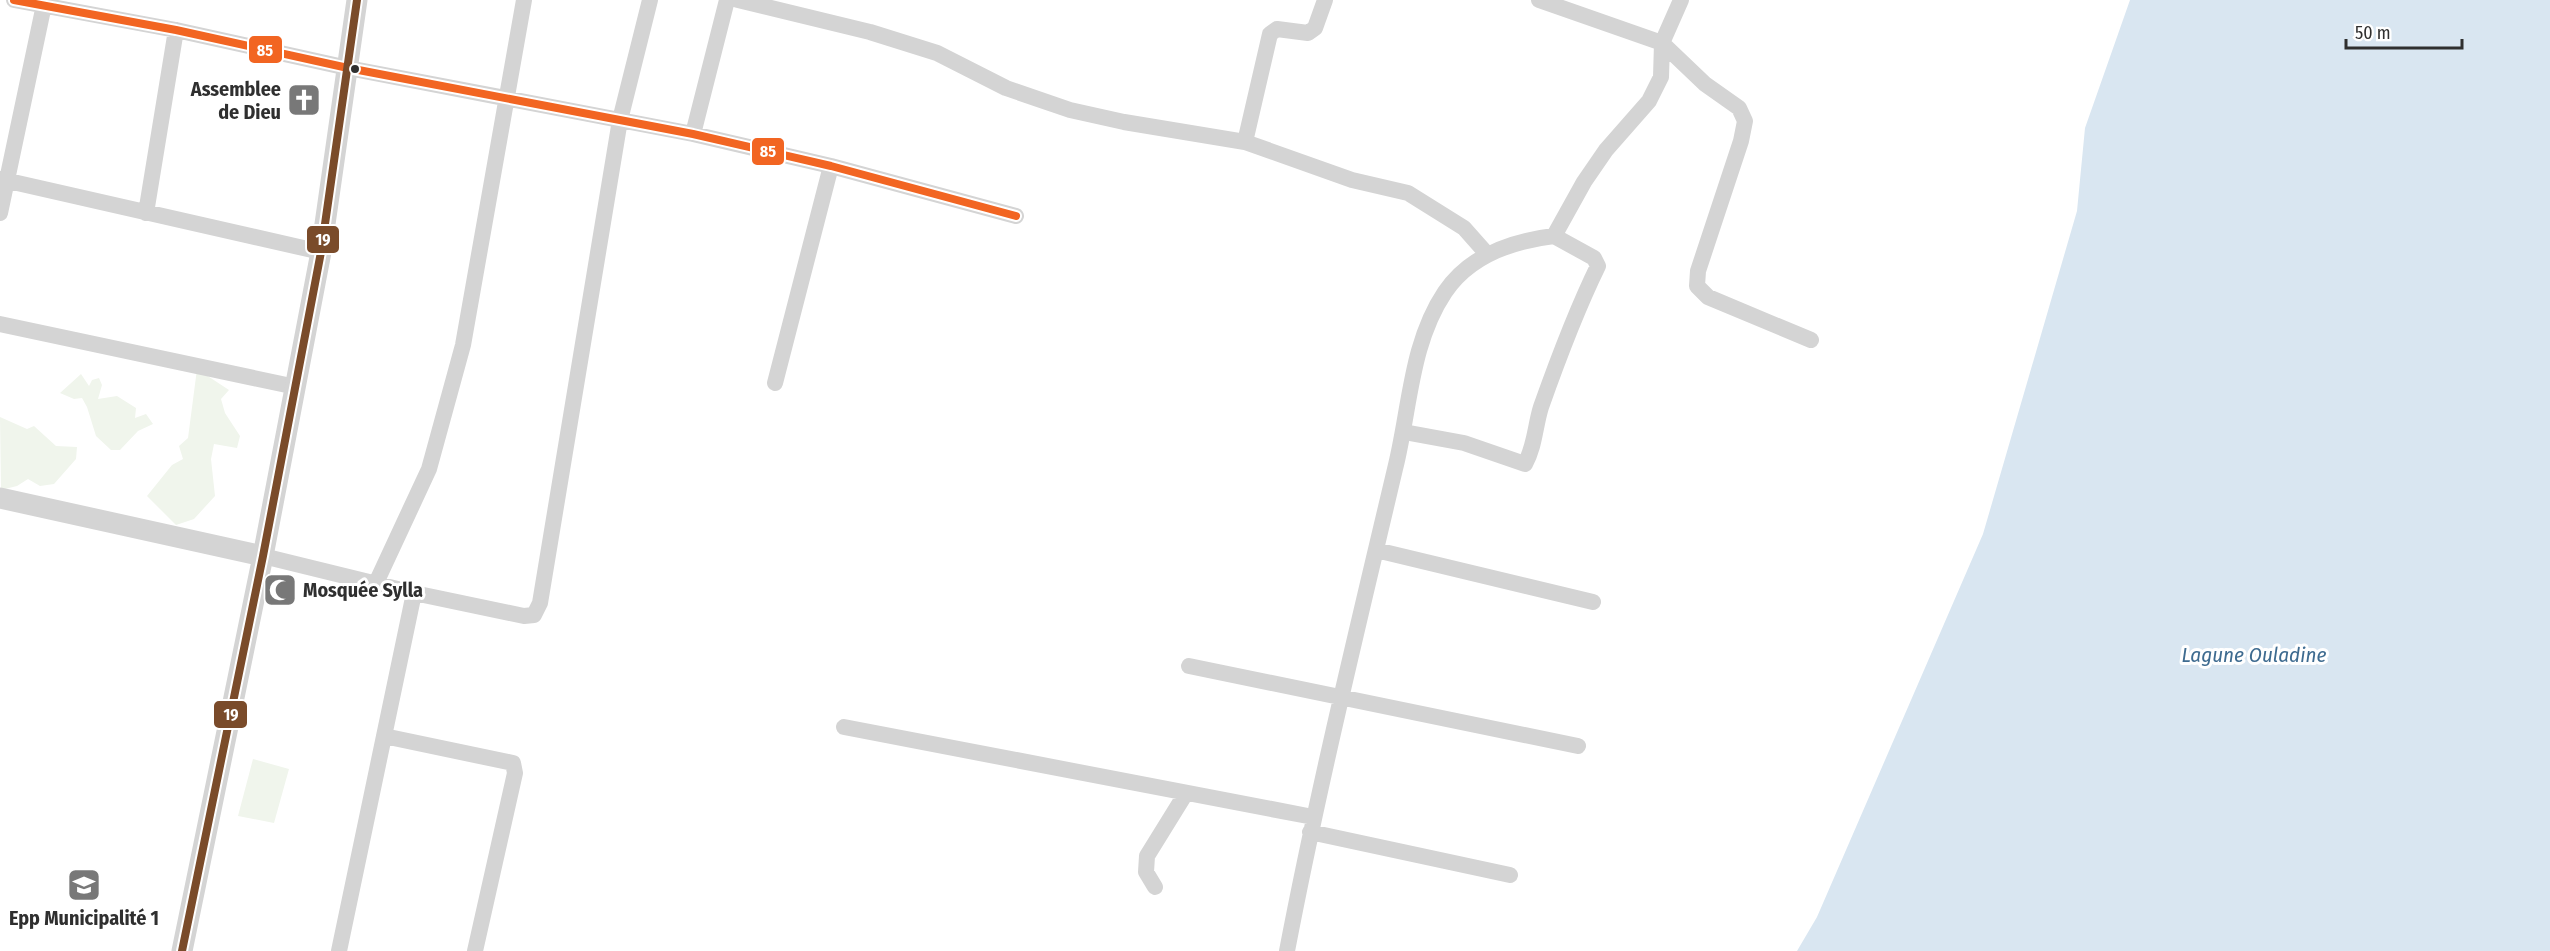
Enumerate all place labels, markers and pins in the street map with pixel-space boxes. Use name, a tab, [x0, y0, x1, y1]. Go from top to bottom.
unlabelled marker	[349, 63, 361, 75]
place label: Assemblee de Dieu	[190, 77, 281, 124]
church icon: Assemblee de Dieu	[286, 82, 322, 118]
mosque icon: Mosquée Sylla	[262, 572, 298, 608]
place label: Mosquée Sylla	[303, 578, 423, 602]
school or university icon: Epp Municipalité 1	[66, 867, 102, 903]
place label: Epp Municipalité 1	[9, 906, 159, 930]

